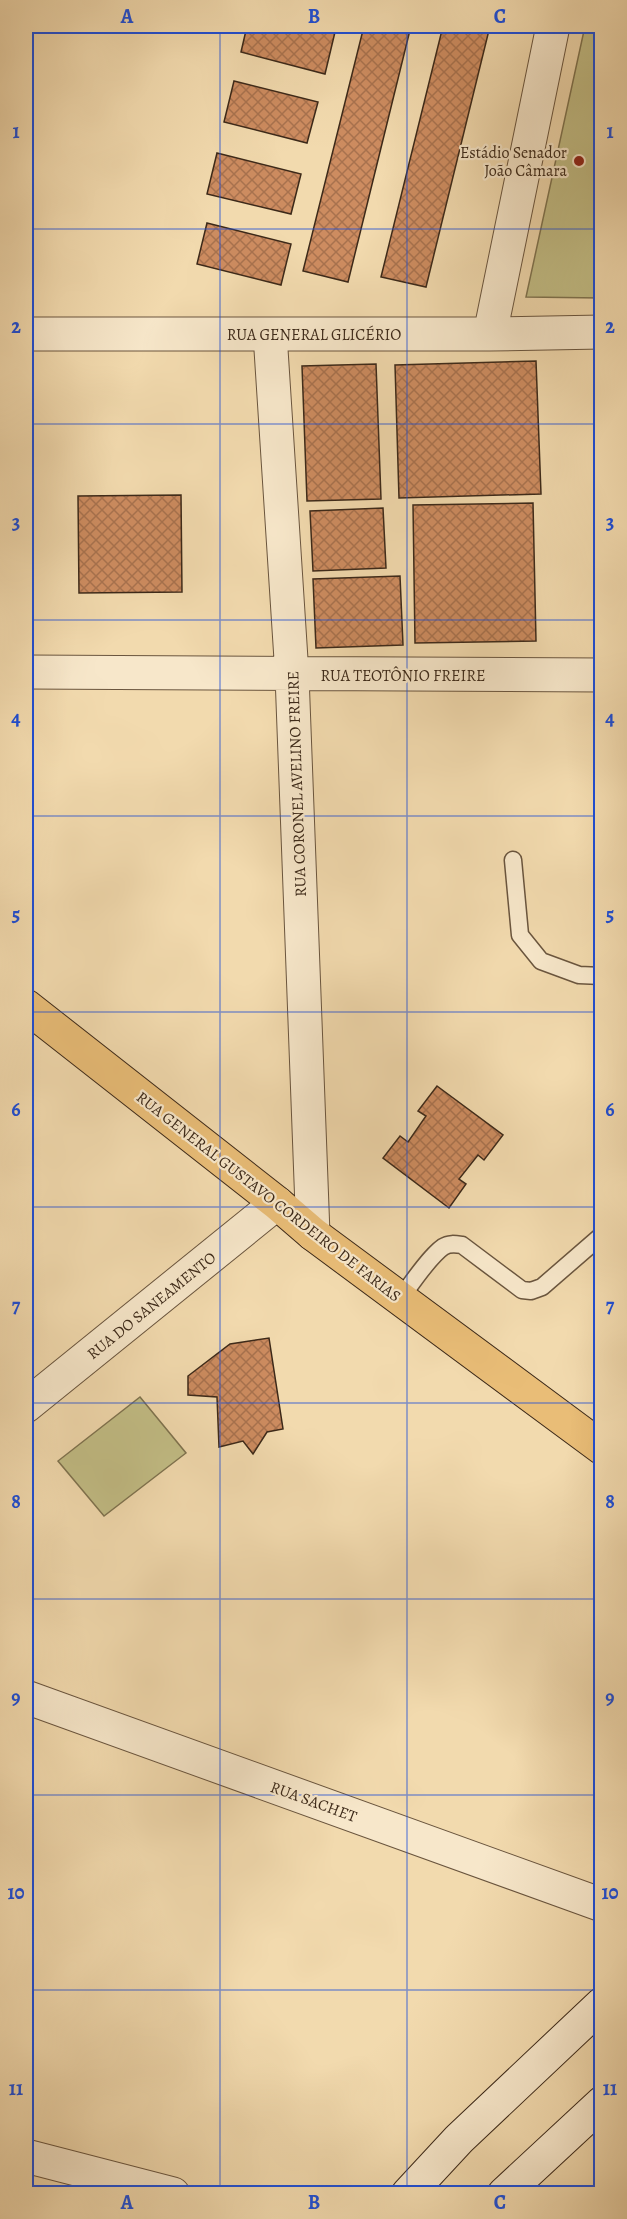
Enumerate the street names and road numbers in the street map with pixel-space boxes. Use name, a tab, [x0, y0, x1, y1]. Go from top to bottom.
street label: RUA GENERAL GLICÉRIO	[227, 324, 401, 346]
street label: RUA TEOTÔNIO FREIRE	[320, 665, 486, 687]
street label: RUA CORONEL AVELINO FREIRE	[282, 671, 312, 897]
street label: RUA GENERAL GUSTAVO CORDEIRO DE FARIAS	[132, 1086, 405, 1307]
street label: RUA DO SANEAMENTO	[82, 1247, 221, 1365]
street label: RUA SACHET	[267, 1776, 360, 1828]

